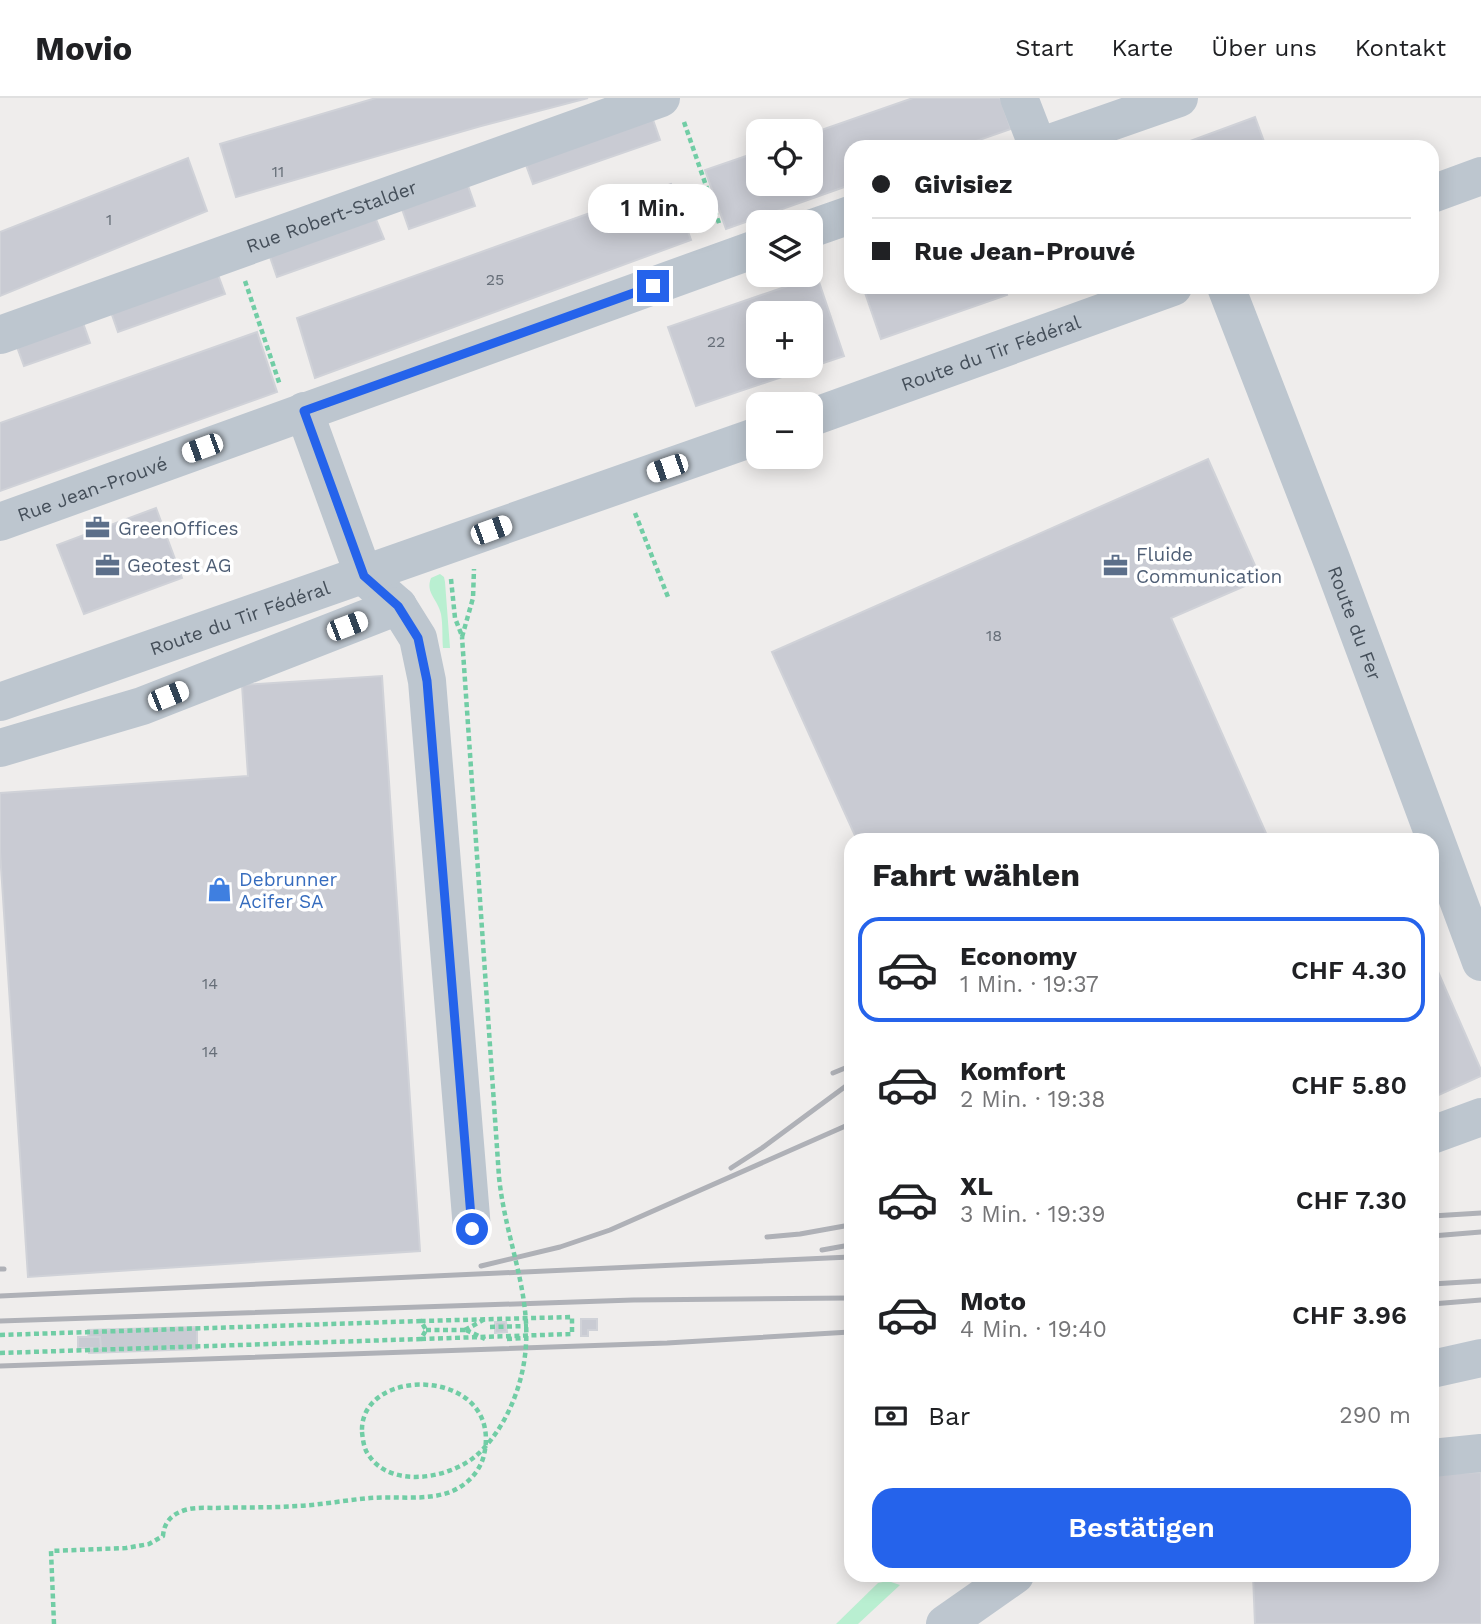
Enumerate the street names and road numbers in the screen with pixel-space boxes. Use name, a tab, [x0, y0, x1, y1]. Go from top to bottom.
street label: Rue Robert-Stalder	[243, 175, 420, 258]
street label: Route du Tir Fédéral	[898, 310, 1084, 396]
street label: Rue Jean-Prouvé	[14, 451, 171, 527]
street label: Route du Fer	[1323, 563, 1386, 684]
street label: Route du Tir Fédéral	[147, 576, 333, 661]

